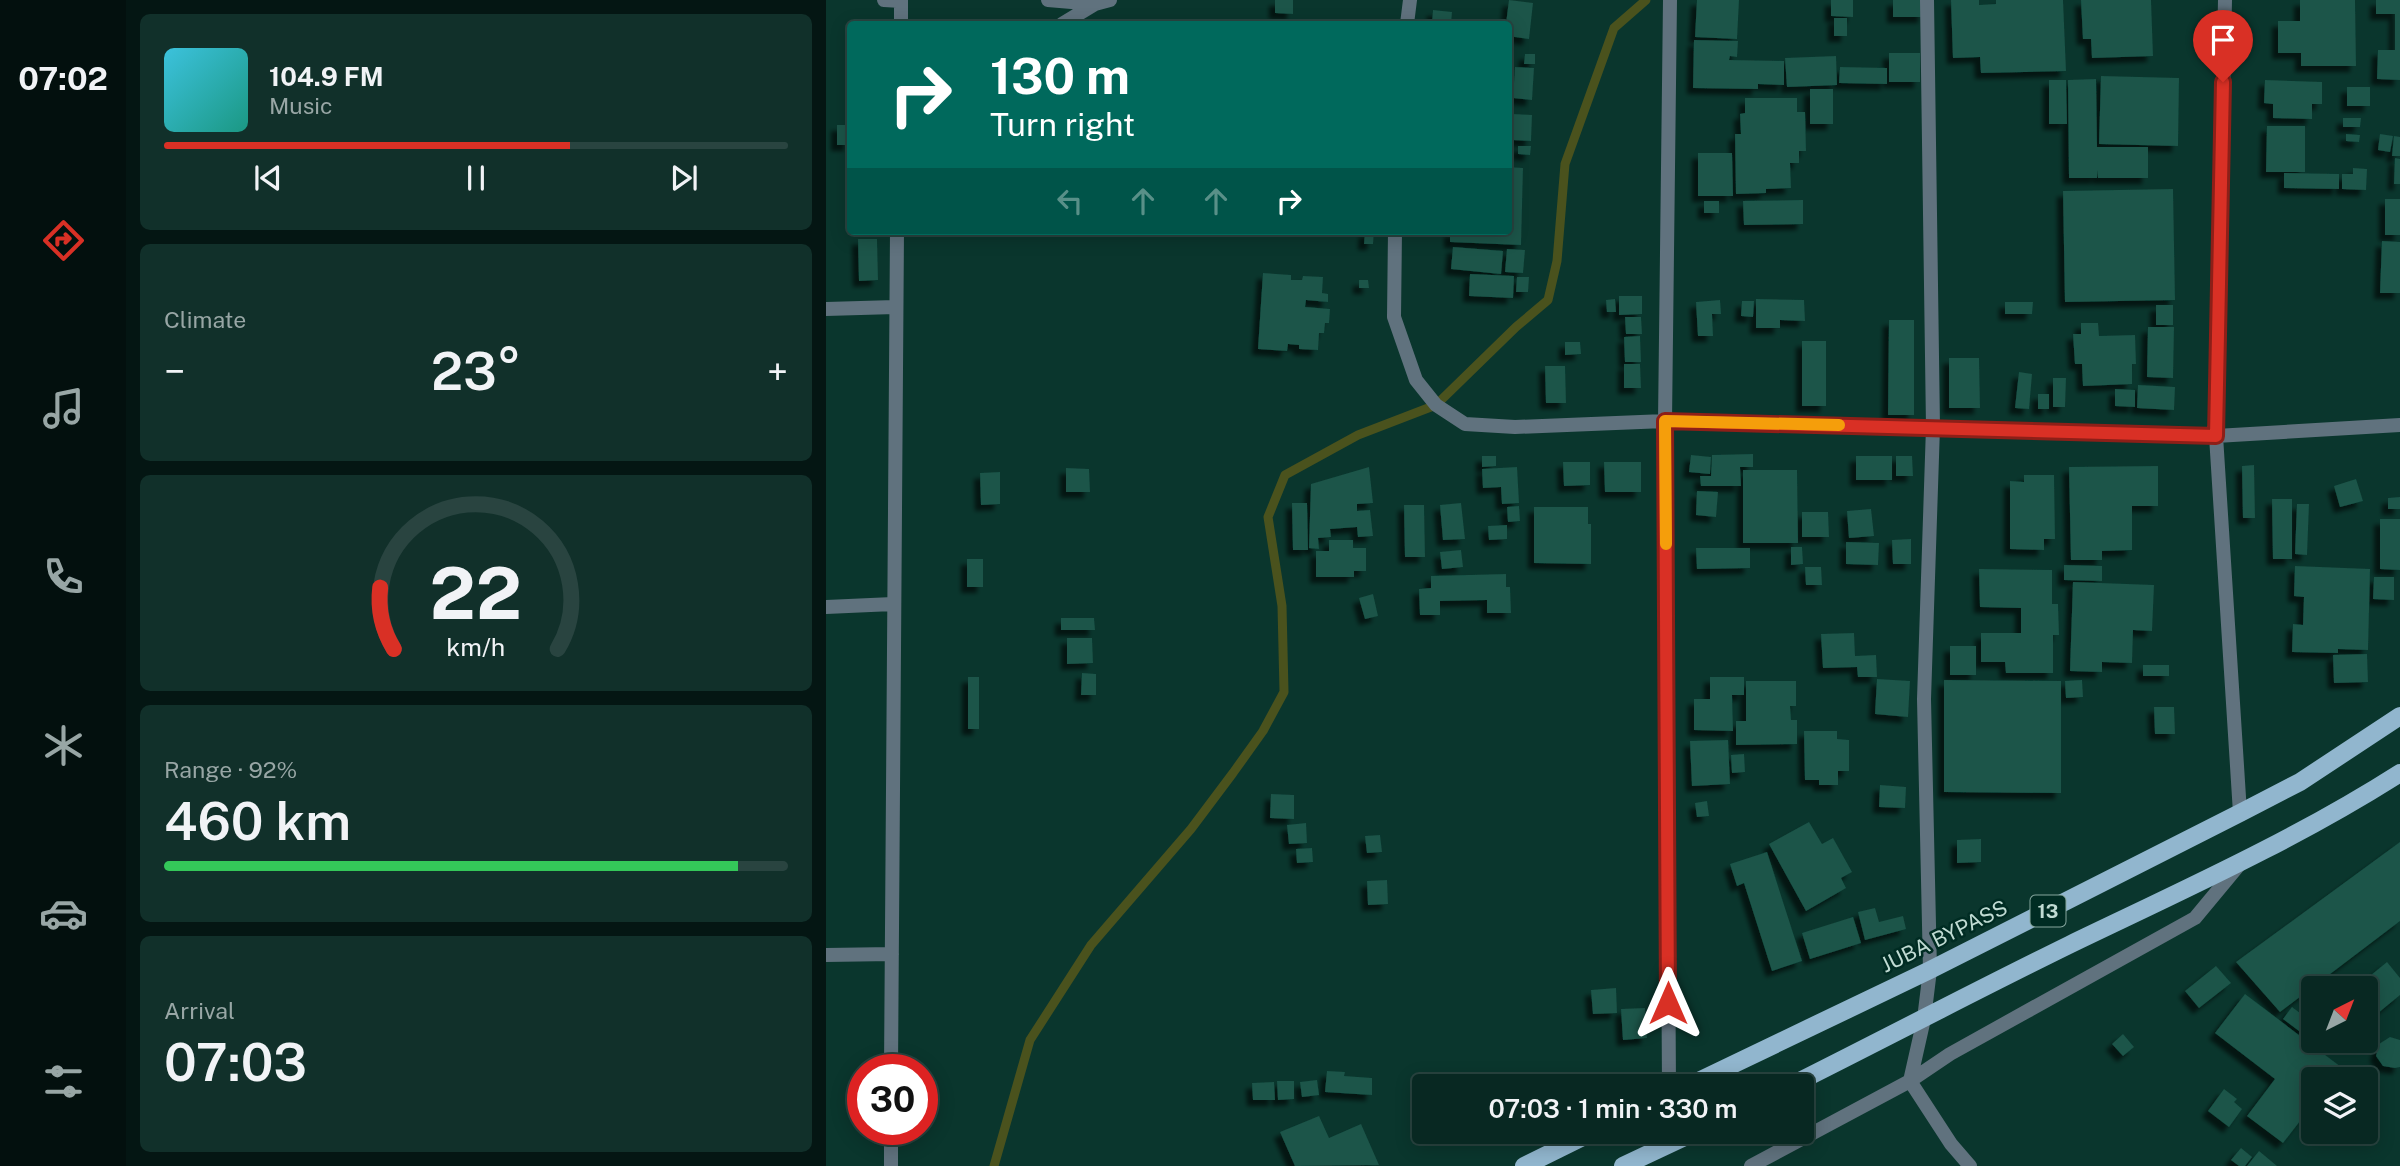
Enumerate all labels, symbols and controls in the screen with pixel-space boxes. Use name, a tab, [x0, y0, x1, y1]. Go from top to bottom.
pin	[2193, 10, 2253, 82]
icon: arrive	[2204, 21, 2242, 59]
text: 130 m	[990, 47, 1130, 105]
icon: right	[875, 49, 966, 140]
text: 07:02	[18, 60, 108, 97]
text: 104.9 FM	[269, 61, 384, 92]
text: Music	[269, 92, 333, 119]
text: Turn right	[990, 106, 1135, 143]
icon: previous	[249, 159, 287, 197]
icon: pause	[457, 159, 495, 197]
icon: next	[665, 159, 703, 197]
icon: left	[1051, 182, 1089, 220]
icon: ahead	[1124, 182, 1162, 220]
icon: ahead	[1197, 182, 1235, 220]
icon: right	[1270, 182, 1308, 220]
icon: directions	[39, 216, 88, 265]
text: Climate	[164, 306, 246, 333]
text: 23°	[431, 341, 521, 402]
text: −	[164, 349, 185, 394]
text: +	[767, 349, 788, 394]
icon: music	[39, 384, 88, 433]
text: 22	[430, 550, 522, 635]
icon: phone	[39, 552, 88, 601]
text: km/h	[447, 632, 505, 662]
icon: climate	[39, 721, 88, 770]
text: Range · 92%	[164, 756, 297, 783]
text: 460 km	[164, 791, 351, 852]
icon: car	[39, 889, 88, 938]
street label: JUBA BYPASS	[1877, 895, 2011, 977]
road number: 13	[2030, 896, 2066, 926]
position arrow	[1631, 966, 1705, 1040]
north arrow	[2301, 976, 2378, 1054]
map controls	[2301, 976, 2378, 1144]
text: Arrival	[164, 997, 235, 1024]
text: 07:03	[164, 1032, 307, 1093]
speed limit sign: 30	[847, 1054, 938, 1145]
icon: filters	[39, 1057, 88, 1106]
button: layers	[2301, 1067, 2378, 1144]
text: 07:03 · 1 min · 330 m	[1488, 1093, 1738, 1124]

